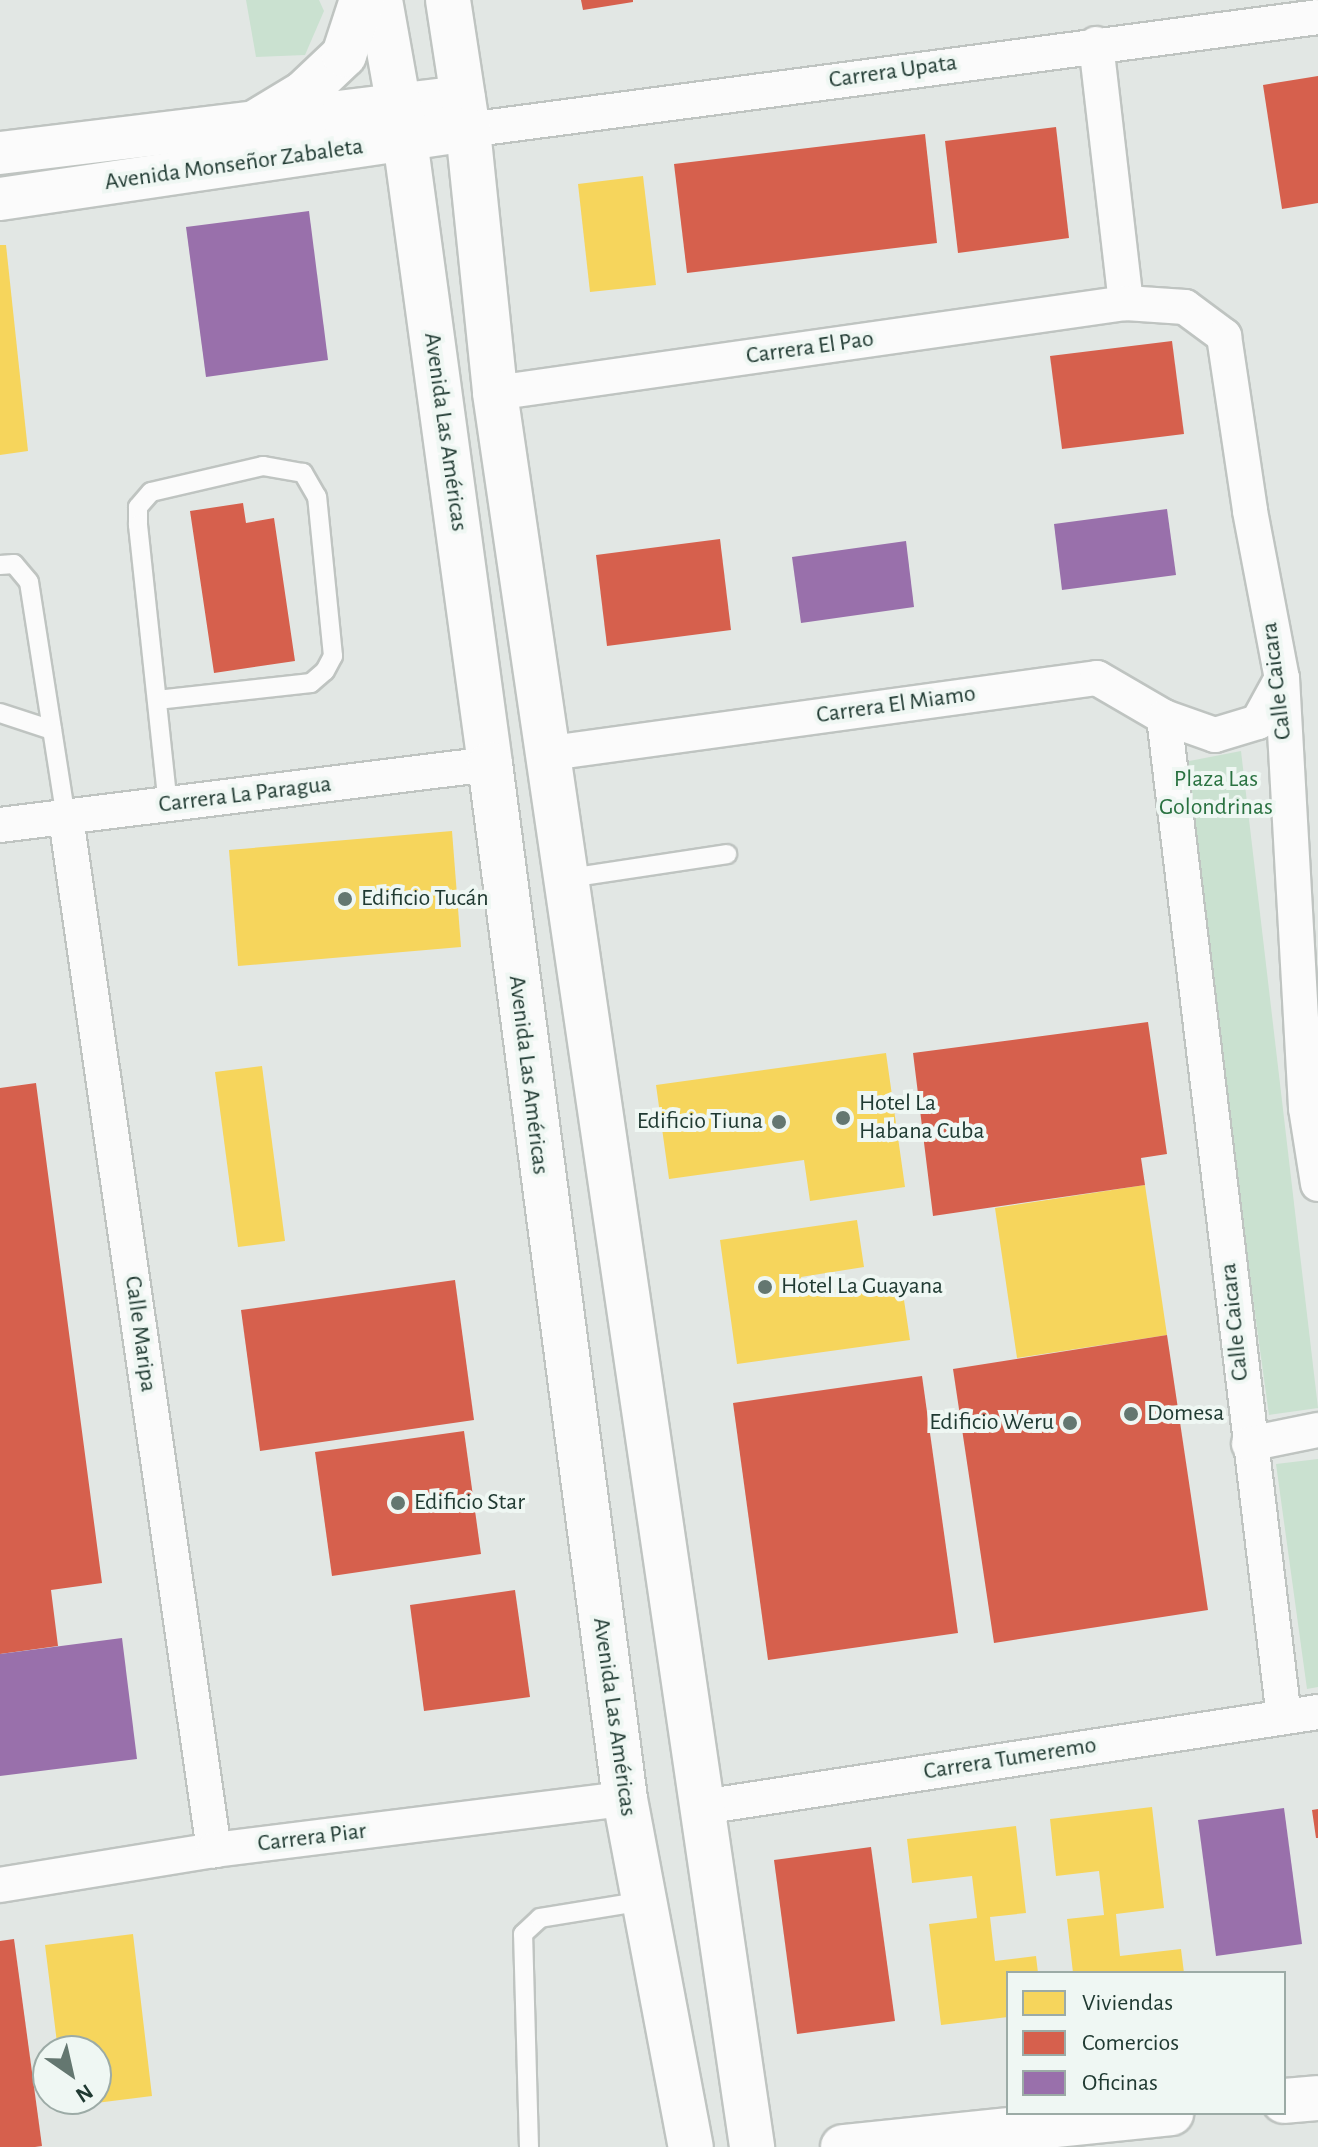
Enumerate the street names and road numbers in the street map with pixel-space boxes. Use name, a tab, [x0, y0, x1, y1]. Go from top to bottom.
street label: Carrera Upata	[827, 49, 959, 95]
street label: Avenida Monseñor Zabaleta	[103, 133, 365, 197]
street label: Carrera El Pao	[744, 325, 876, 371]
street label: Avenida Las Américas	[417, 331, 473, 533]
street label: Calle Caicara	[1256, 621, 1298, 741]
street label: Carrera El Miamo	[815, 680, 977, 730]
street label: Carrera La Paragua	[157, 770, 333, 820]
street label: Avenida Las Américas	[502, 974, 554, 1176]
street label: Calle Caicara	[1214, 1262, 1256, 1382]
street label: Calle Maripa	[118, 1274, 162, 1394]
street label: Avenida Las Américas	[586, 1616, 642, 1818]
street label: Carrera Tumeremo	[922, 1731, 1098, 1787]
street label: Carrera Piar	[256, 1817, 368, 1859]

